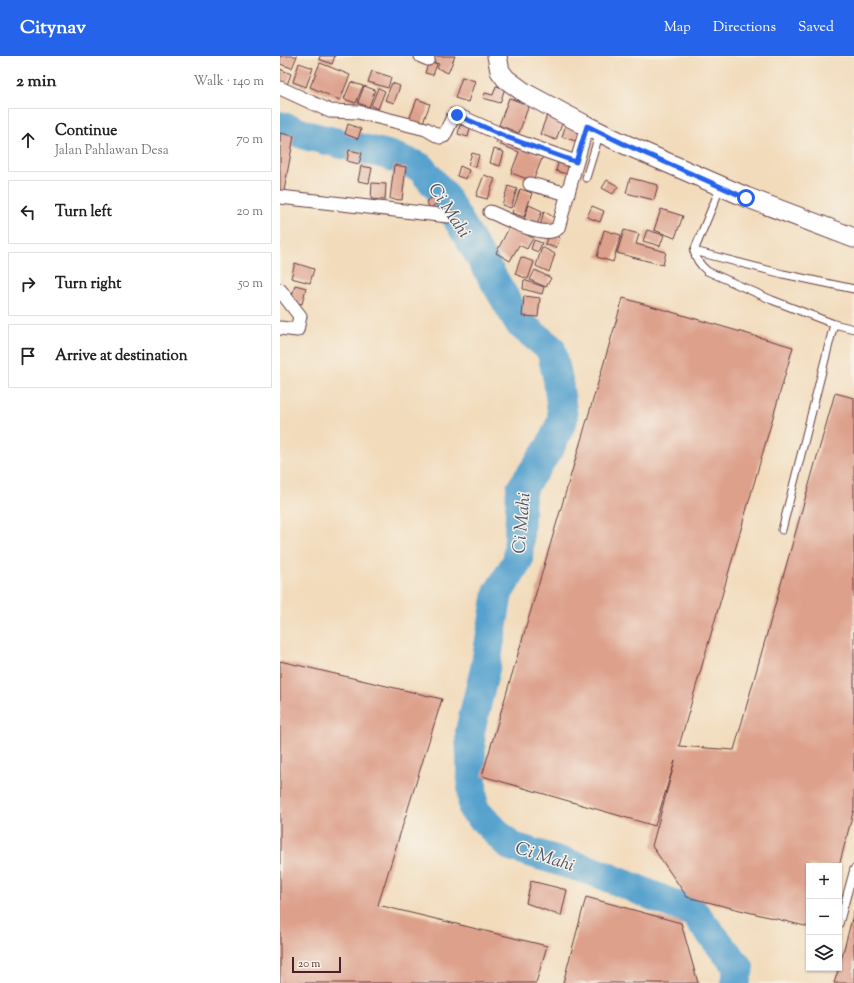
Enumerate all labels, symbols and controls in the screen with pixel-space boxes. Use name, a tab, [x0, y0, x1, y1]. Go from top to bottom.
text: Citynav	[20, 15, 86, 42]
text: Map	[664, 18, 691, 38]
text: Directions	[713, 18, 776, 38]
text: Saved	[798, 18, 834, 38]
text: 2 min	[16, 70, 57, 94]
text: Walk · 140 m	[193, 73, 264, 91]
route end	[448, 106, 466, 124]
text: Continue	[55, 121, 117, 142]
icon: ahead	[17, 129, 39, 151]
text: 70 m	[236, 131, 263, 149]
text: Jalan Pahlawan Desa	[55, 142, 169, 160]
water label: Ci Mahi	[421, 178, 476, 244]
route start	[737, 189, 755, 207]
icon: left	[17, 201, 39, 223]
text: Turn left	[55, 202, 112, 223]
text: 20 m	[237, 203, 263, 221]
icon: right	[17, 273, 39, 295]
text: Turn right	[55, 274, 121, 295]
text: 50 m	[238, 275, 263, 293]
icon: arrive	[17, 345, 39, 367]
text: Arrive at destination	[55, 346, 188, 367]
water label: Ci Mahi	[507, 492, 539, 555]
water label: Ci Mahi	[511, 836, 577, 880]
map controls	[806, 863, 842, 971]
button: +	[806, 863, 842, 899]
button: −	[806, 899, 842, 935]
button: layers	[806, 935, 842, 971]
scale bar	[292, 955, 341, 974]
text: 20 m	[298, 956, 320, 972]

